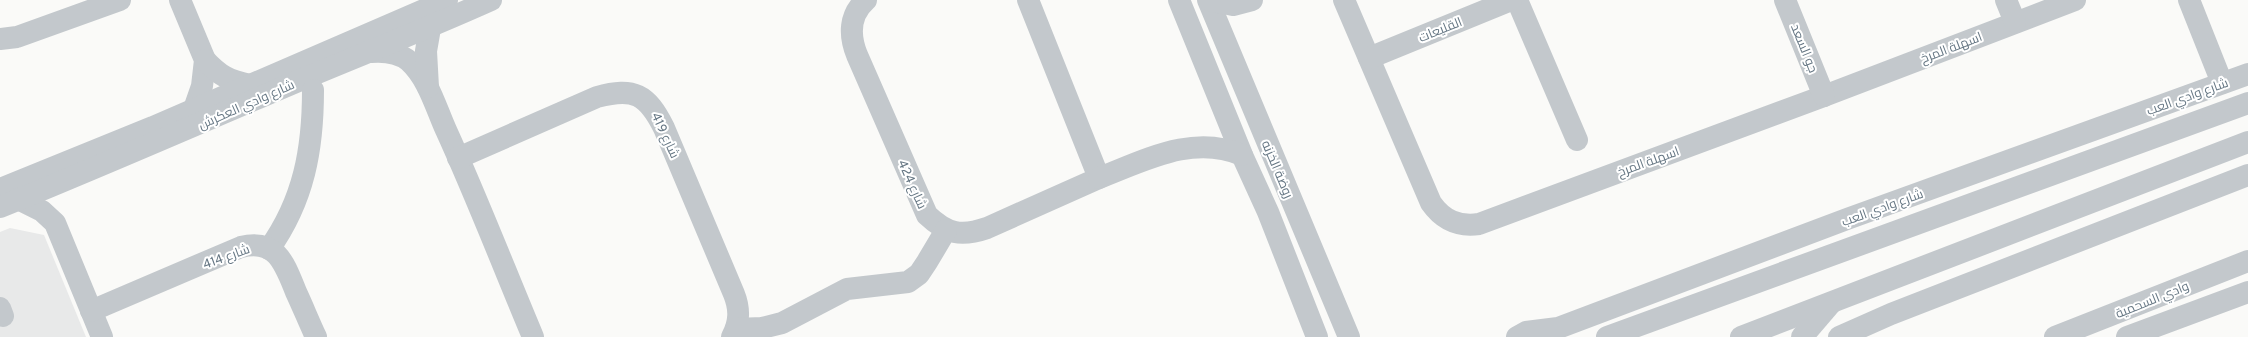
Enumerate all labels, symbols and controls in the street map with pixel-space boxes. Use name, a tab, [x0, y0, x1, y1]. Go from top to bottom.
street label: القليعات	[1417, 15, 1465, 47]
street label: جو السعد	[1786, 22, 1820, 76]
street label: اسهلة المرخ	[1919, 30, 1985, 68]
street label: شارع وادي العب	[2145, 76, 2231, 121]
street label: شارع وادي العكرش	[196, 78, 298, 135]
street label: شارع 419	[647, 110, 682, 161]
street label: روضة الخزنه	[1257, 138, 1296, 201]
street label: اسهلة المرخ	[1616, 144, 1682, 181]
street label: شارع 424	[893, 158, 929, 212]
street label: شارع وادي العب	[1840, 187, 1926, 232]
street label: شارع 414	[201, 242, 252, 274]
street label: وادي السحمية	[2114, 279, 2192, 324]

